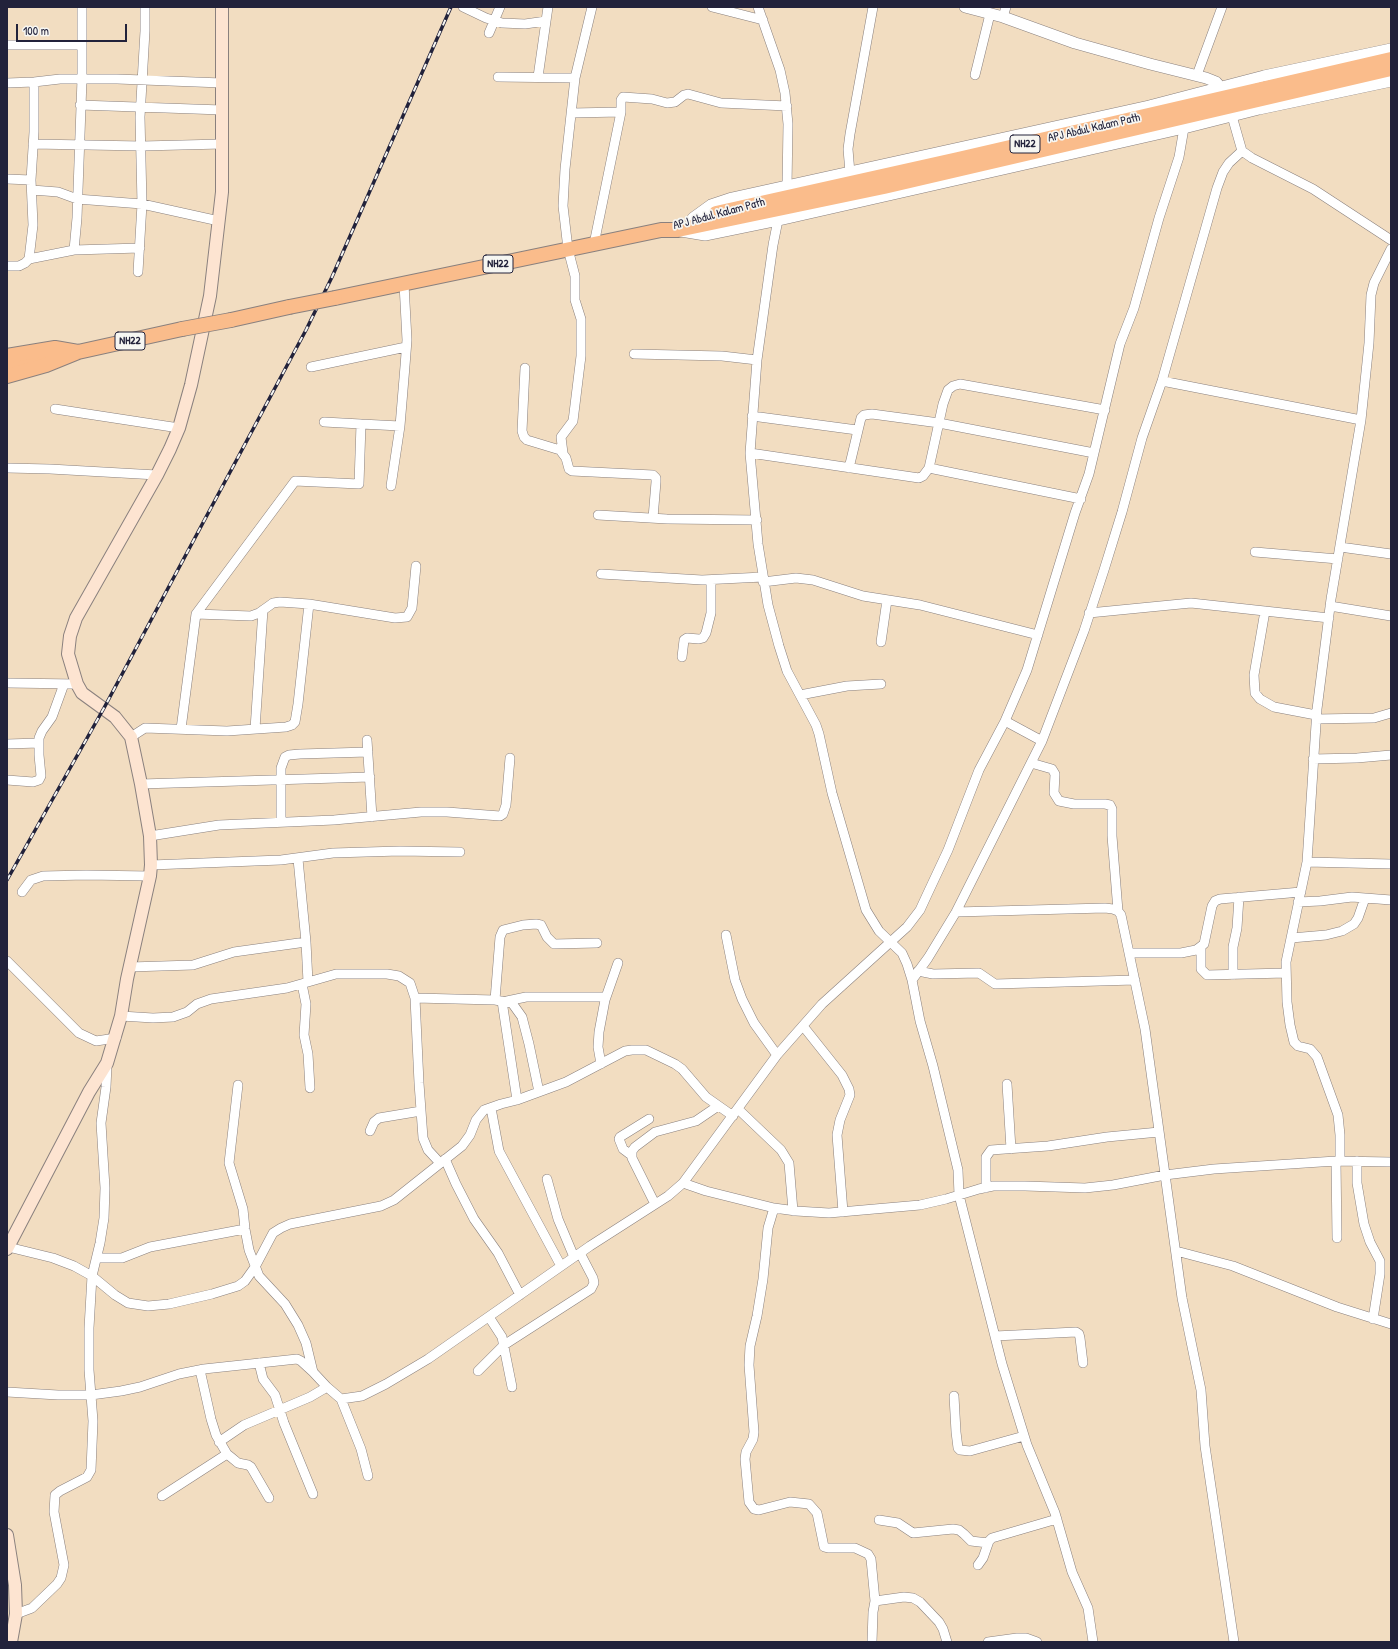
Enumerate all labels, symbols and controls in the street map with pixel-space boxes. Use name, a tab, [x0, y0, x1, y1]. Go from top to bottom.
scale bar	[18, 16, 129, 42]
text: 100 m	[23, 22, 49, 39]
street label: APJ Abdul Kalam Path	[1046, 110, 1142, 146]
road number: NH22	[1010, 135, 1040, 153]
street label: APJ Abdul Kalam Path	[671, 195, 767, 233]
road number: NH22	[483, 255, 513, 273]
road number: NH22	[115, 332, 145, 350]

